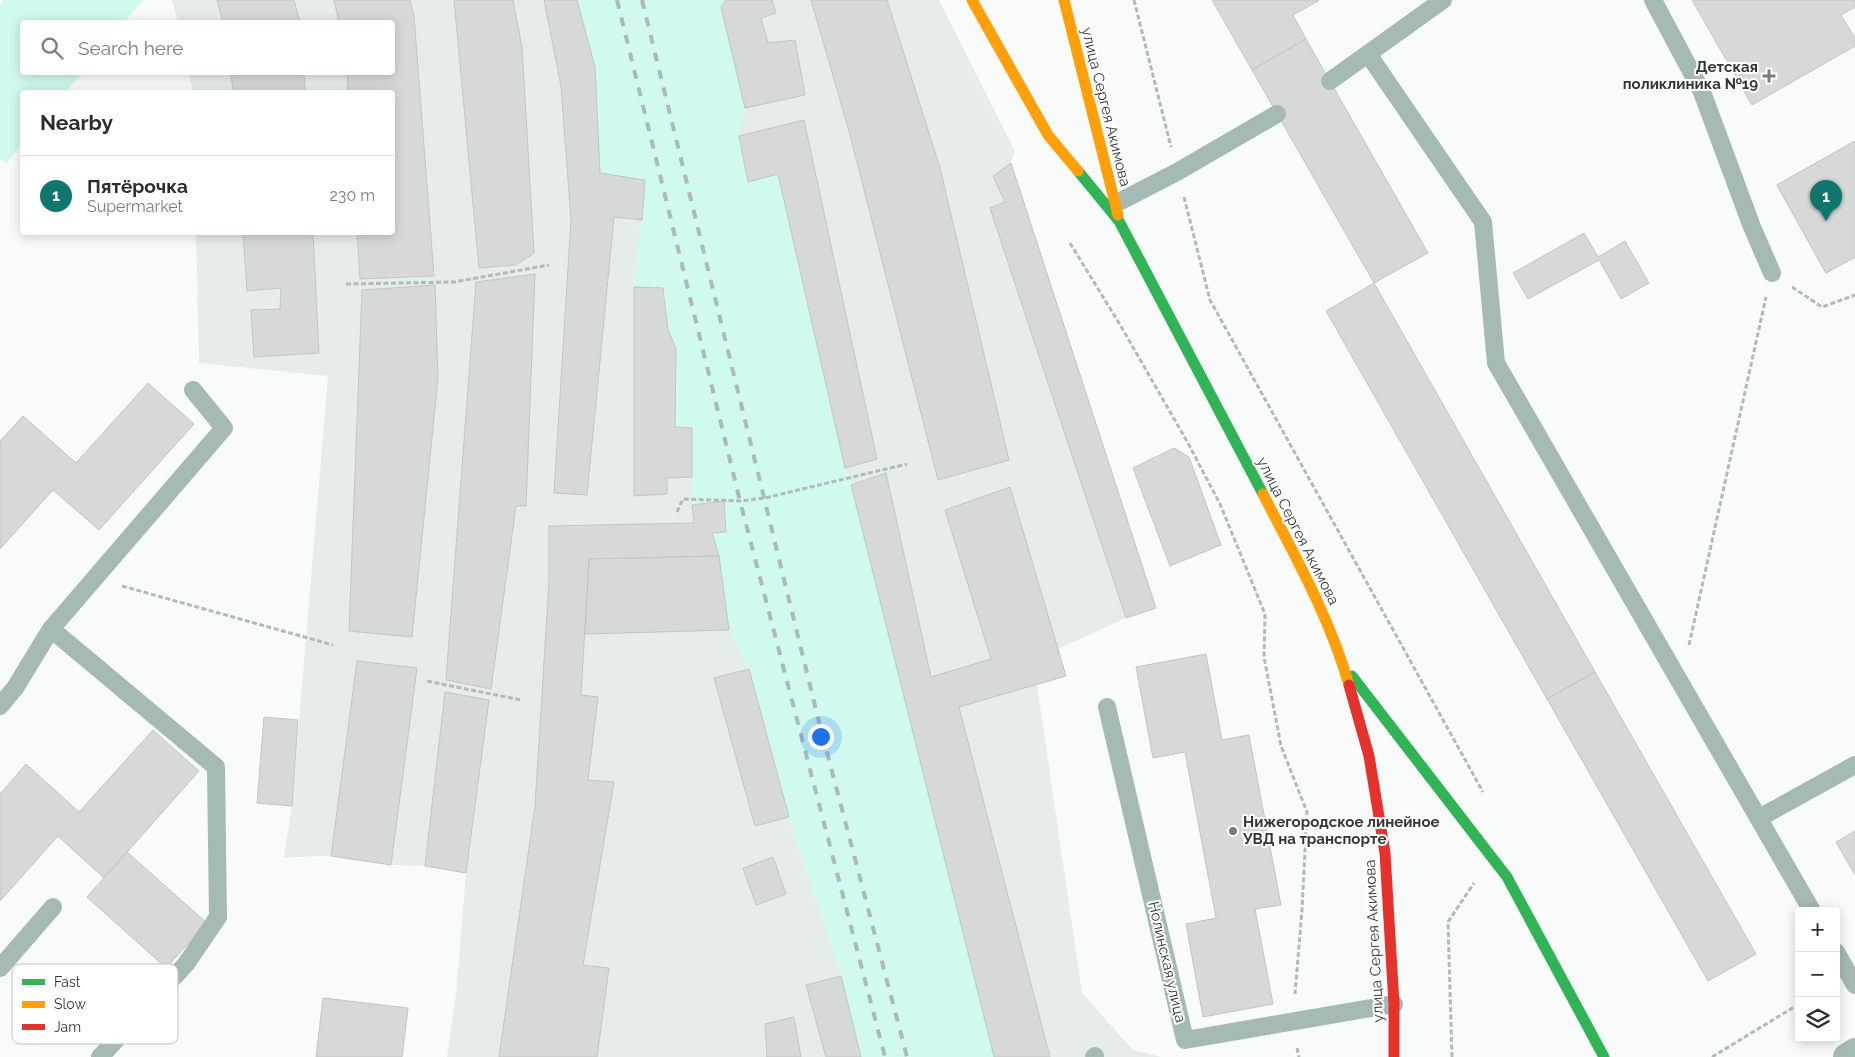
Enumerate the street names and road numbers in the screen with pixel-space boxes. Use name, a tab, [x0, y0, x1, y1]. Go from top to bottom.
street label: улица Сергея Акимова	[1078, 26, 1134, 188]
street label: улица Сергея Акимова	[1253, 454, 1343, 608]
street label: улица Сергея Акимова	[1361, 859, 1387, 1023]
street label: Нолинская улица	[1144, 900, 1190, 1024]

